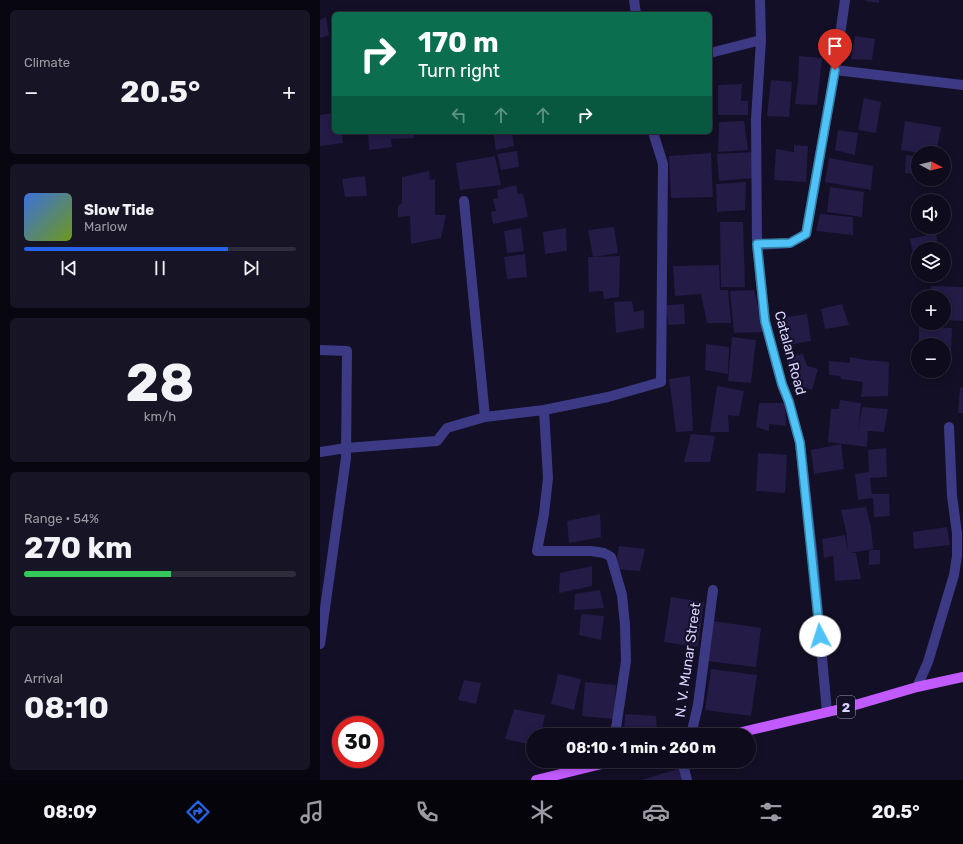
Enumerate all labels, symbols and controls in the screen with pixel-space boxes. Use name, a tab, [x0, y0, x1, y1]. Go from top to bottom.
text: 170 m	[418, 26, 499, 59]
icon: right	[352, 28, 404, 80]
pin	[818, 29, 852, 70]
icon: arrive	[824, 35, 846, 57]
text: Climate	[24, 55, 70, 70]
text: Turn right	[418, 60, 500, 82]
text: 20.5°	[120, 74, 200, 110]
text: −	[24, 79, 38, 106]
text: +	[282, 79, 296, 106]
icon: left	[448, 104, 470, 126]
icon: ahead	[490, 104, 512, 126]
icon: ahead	[532, 104, 554, 126]
icon: right	[574, 104, 596, 126]
north arrow	[911, 146, 951, 186]
map controls	[911, 146, 951, 378]
button: sound	[911, 194, 951, 234]
text: Slow Tide	[84, 201, 154, 219]
text: Marlow	[84, 219, 127, 234]
button: layers	[911, 242, 951, 282]
icon: previous	[58, 257, 80, 279]
icon: pause	[149, 257, 171, 279]
icon: next	[240, 257, 262, 279]
button: +	[911, 290, 951, 330]
street label: Catalan Road	[771, 309, 809, 397]
button: −	[911, 338, 951, 378]
text: 28	[125, 352, 195, 414]
text: km/h	[144, 409, 176, 424]
text: Range · 54%	[24, 511, 99, 526]
text: 270 km	[24, 530, 133, 566]
street label: N. V. Munar Street	[672, 601, 705, 719]
position arrow	[799, 615, 841, 657]
text: Arrival	[24, 671, 63, 686]
text: 08:10	[24, 690, 109, 726]
road number: 2	[837, 696, 855, 718]
speed limit sign: 30	[332, 716, 384, 768]
text: 08:10 · 1 min · 260 m	[566, 739, 716, 757]
icon: directions	[184, 798, 212, 826]
icon: music	[298, 798, 326, 826]
icon: phone	[413, 798, 441, 826]
icon: climate	[528, 798, 556, 826]
icon: car	[642, 798, 670, 826]
icon: filters	[757, 798, 785, 826]
text: 08:09	[43, 801, 97, 823]
text: 20.5°	[872, 801, 920, 823]

